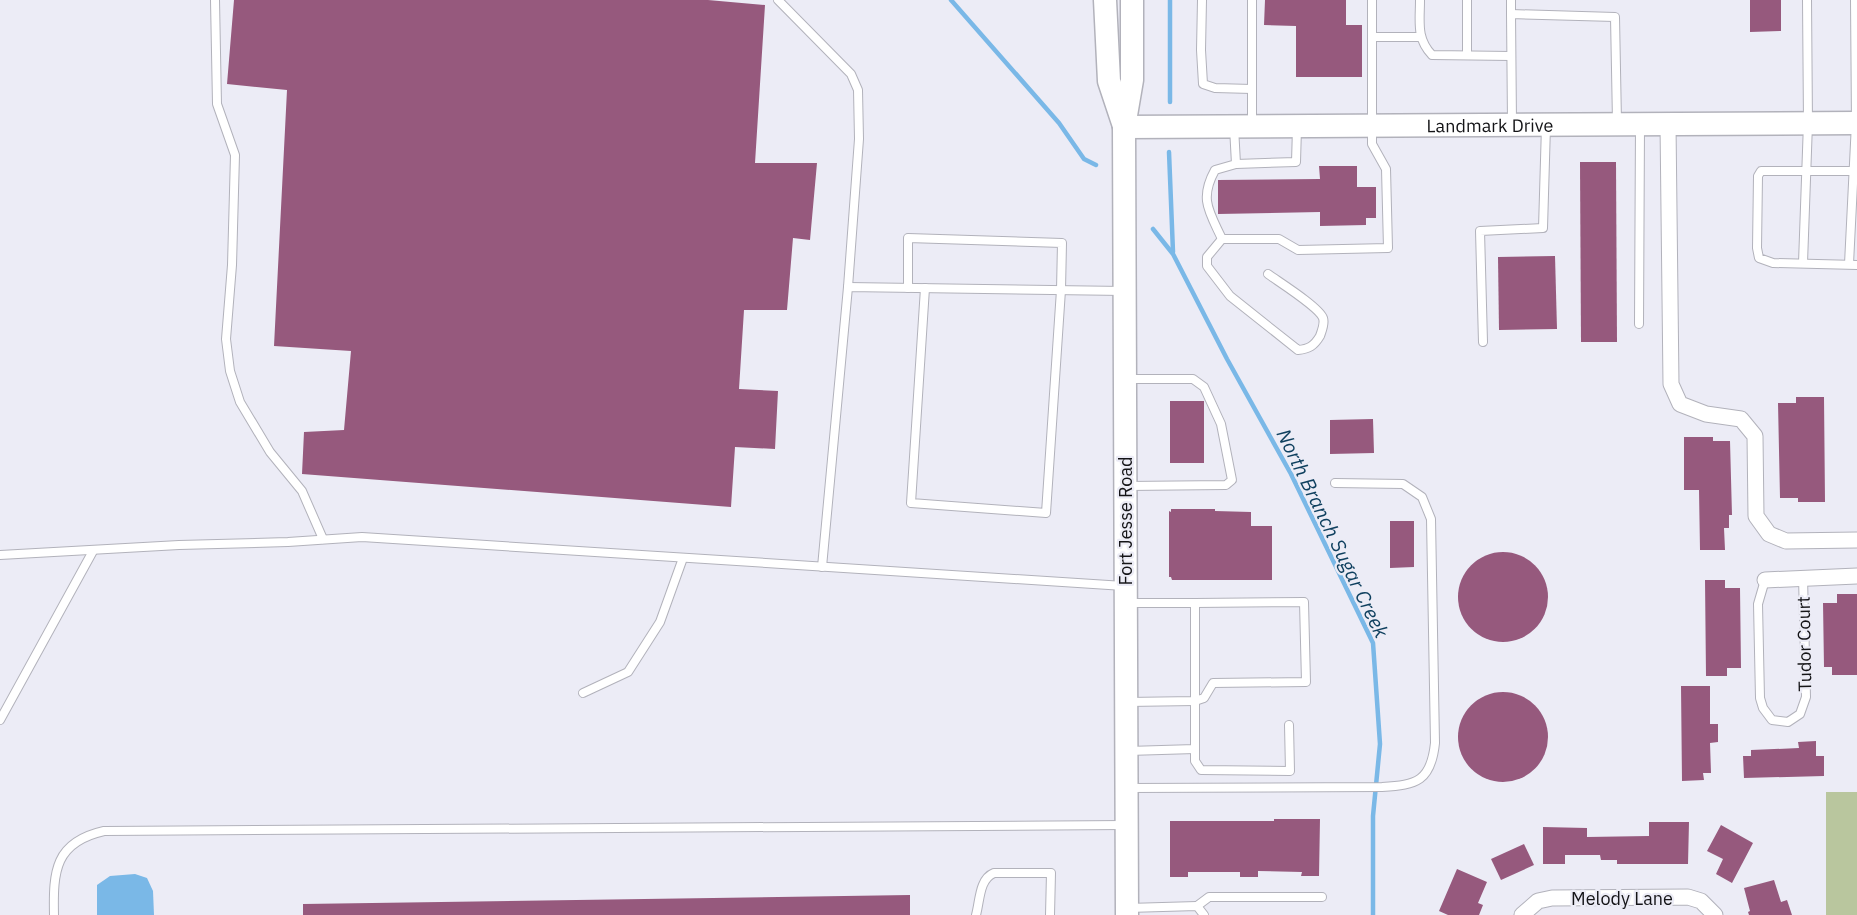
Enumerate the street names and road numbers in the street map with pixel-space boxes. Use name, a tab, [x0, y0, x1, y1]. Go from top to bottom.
street label: Landmark Drive	[1427, 113, 1554, 137]
street label: Fort Jesse Road	[1114, 457, 1137, 585]
street label: Tudor Court	[1792, 596, 1816, 692]
street label: Melody Lane	[1571, 887, 1673, 910]

